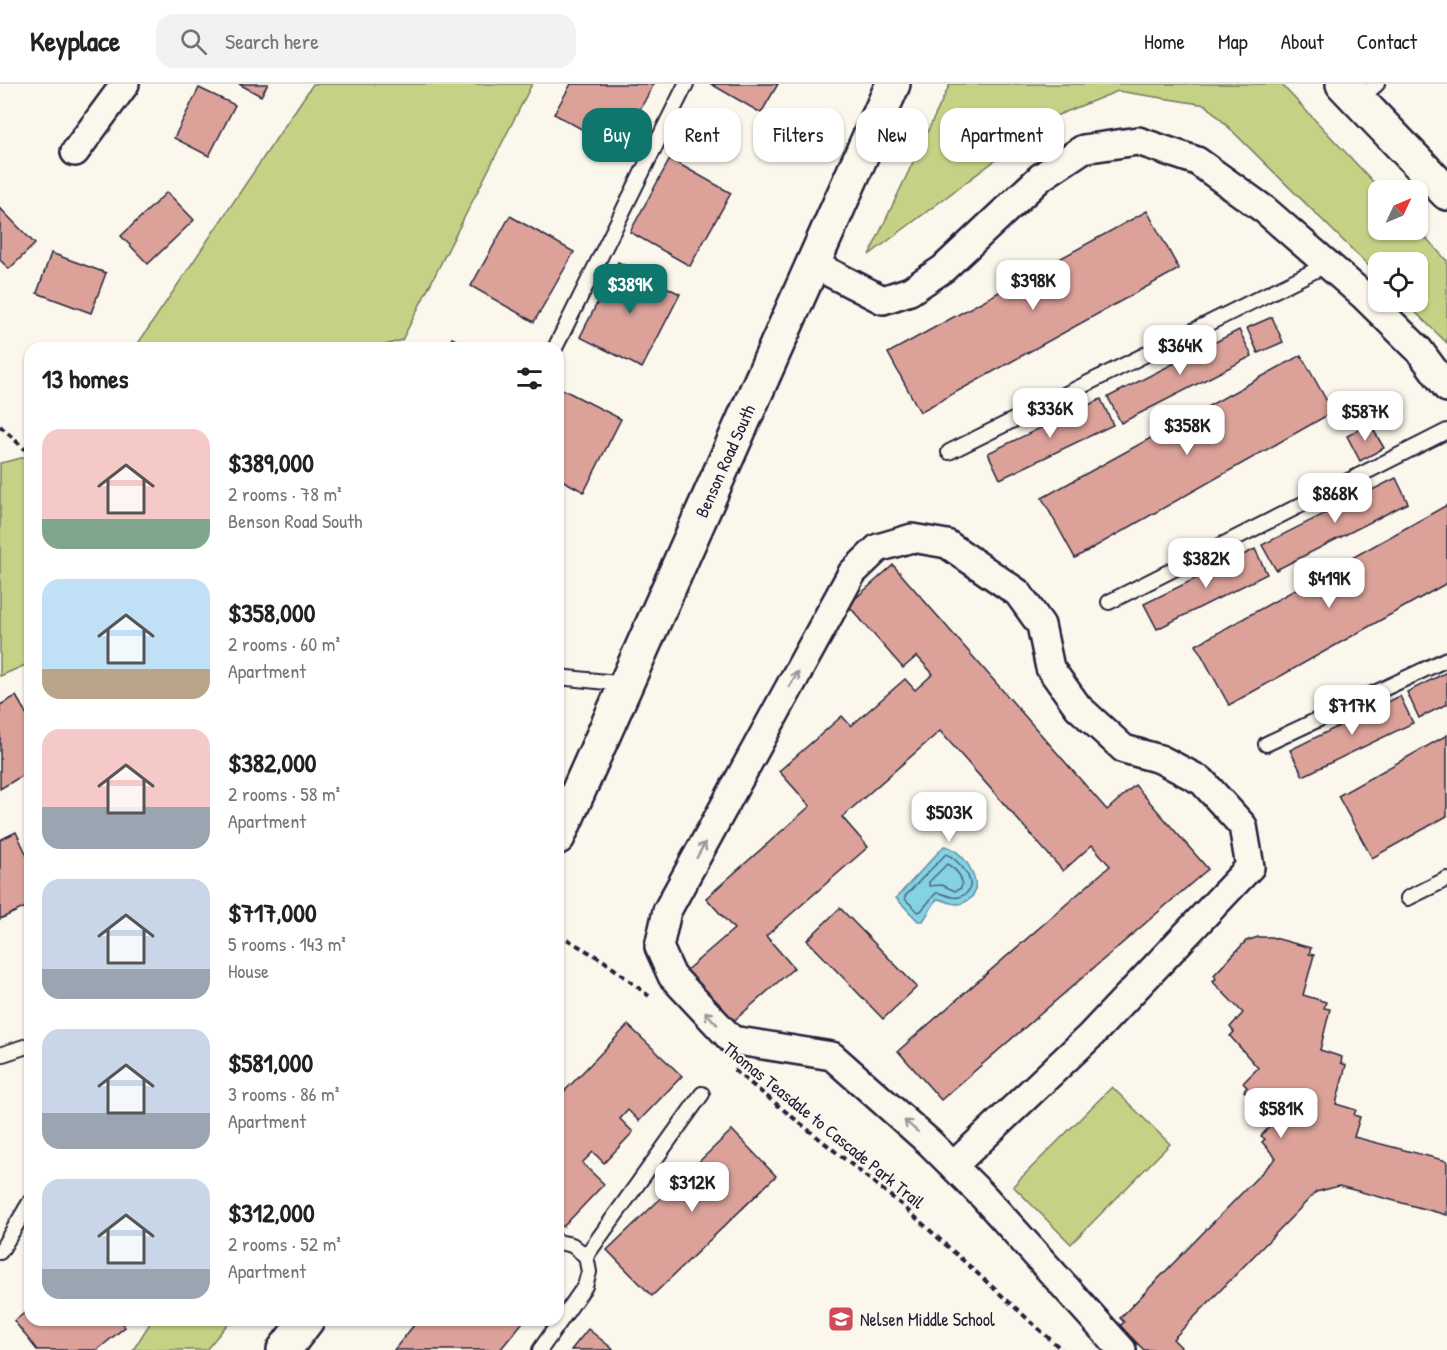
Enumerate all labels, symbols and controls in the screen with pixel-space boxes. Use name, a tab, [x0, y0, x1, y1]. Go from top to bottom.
search box	[156, 14, 576, 68]
text: Keyplace	[30, 22, 120, 60]
icon: search	[177, 25, 210, 58]
text: Search here	[225, 26, 319, 56]
text: Home	[1144, 27, 1185, 56]
text: Map	[1218, 27, 1248, 56]
text: About	[1281, 27, 1324, 56]
text: Contact	[1357, 27, 1417, 56]
chip: Buy	[582, 108, 652, 162]
chip: Rent	[664, 108, 741, 162]
chip: Filters	[753, 108, 844, 162]
chip: New	[856, 108, 928, 162]
chip: Apartment	[940, 108, 1064, 162]
north arrow	[1368, 180, 1428, 240]
map controls	[1368, 180, 1428, 312]
button: locate	[1368, 252, 1428, 312]
pin: $398K	[991, 260, 1075, 311]
pin: $389K	[588, 264, 672, 315]
text: $398K	[1010, 266, 1056, 293]
text: $389K	[607, 270, 653, 297]
pin: $364K	[1138, 325, 1222, 376]
text: $364K	[1157, 331, 1203, 358]
text: 13 homes	[42, 361, 129, 396]
icon: filters	[513, 362, 546, 395]
pin: $336K	[1008, 388, 1092, 439]
pin: $587K	[1323, 391, 1407, 442]
text: $336K	[1027, 394, 1073, 421]
text: $587K	[1341, 397, 1389, 424]
street label: Benson Road South	[689, 400, 761, 521]
pin: $358K	[1145, 405, 1229, 456]
text: $358K	[1164, 411, 1210, 438]
text: $389,000	[228, 445, 314, 480]
icon: home	[90, 453, 162, 525]
pin: $868K	[1293, 473, 1377, 524]
text: $868K	[1312, 479, 1358, 506]
text: 2 rooms · 78 m²	[228, 480, 342, 507]
text: Benson Road South	[228, 507, 362, 534]
pin: $382K	[1164, 538, 1248, 589]
text: $382K	[1182, 544, 1230, 571]
pin: $419K	[1287, 558, 1371, 609]
text: $419K	[1308, 564, 1350, 591]
text: $358,000	[228, 595, 315, 630]
icon: home	[90, 603, 162, 675]
text: 2 rooms · 60 m²	[228, 630, 340, 657]
text: Apartment	[228, 657, 306, 684]
one-way arrow	[789, 671, 800, 689]
pin: $717K	[1310, 685, 1394, 736]
text: $717K	[1328, 691, 1376, 718]
text: $382,000	[228, 745, 316, 780]
icon: home	[90, 753, 162, 825]
text: 2 rooms · 58 m²	[228, 780, 340, 807]
pin: $503K	[907, 792, 991, 843]
text: $503K	[926, 798, 972, 825]
text: Apartment	[228, 807, 306, 834]
one-way arrow	[696, 842, 707, 860]
text: $717,000	[228, 895, 317, 930]
icon: home	[90, 903, 162, 975]
text: 5 rooms · 143 m²	[228, 930, 346, 957]
text: House	[228, 957, 269, 984]
one-way arrow	[704, 1010, 718, 1025]
street label: Thomas Teasdale to Cascade Park Trail	[718, 1036, 930, 1214]
text: $581,000	[228, 1045, 313, 1080]
icon: home	[90, 1053, 162, 1125]
text: 3 rooms · 86 m²	[228, 1080, 339, 1107]
pin: $581K	[1239, 1088, 1323, 1139]
text: $581K	[1259, 1094, 1303, 1121]
text: Apartment	[228, 1107, 306, 1134]
one-way arrow	[904, 1119, 919, 1133]
pin: $312K	[650, 1162, 734, 1213]
text: $312K	[669, 1168, 715, 1195]
text: $312,000	[228, 1195, 315, 1230]
icon: home	[90, 1203, 162, 1275]
text: 2 rooms · 52 m²	[228, 1230, 341, 1257]
text: Apartment	[228, 1257, 306, 1284]
school or university icon: Nelsen Middle School	[826, 1304, 856, 1334]
place label: Nelsen Middle School	[860, 1307, 995, 1332]

